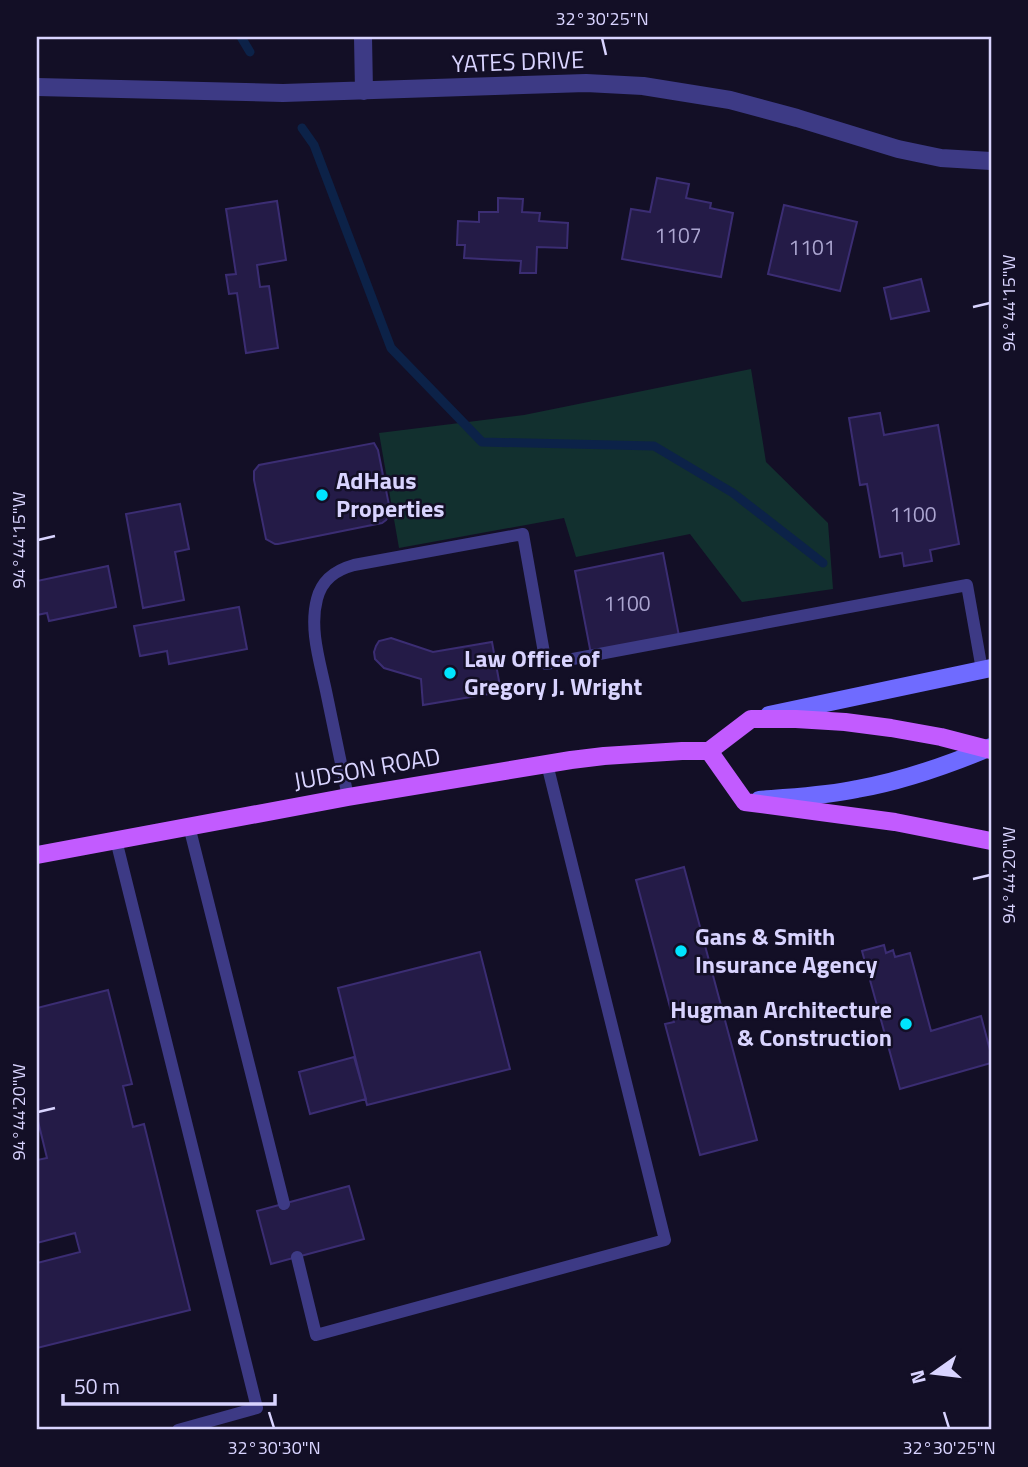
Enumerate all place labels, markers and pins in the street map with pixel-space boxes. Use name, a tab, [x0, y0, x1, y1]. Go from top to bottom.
place label: AdHaus Properties	[336, 462, 445, 526]
marker: AdHaus Properties	[314, 487, 330, 503]
place label: Law Office of Gregory J. Wright	[464, 640, 643, 704]
marker: Law Office of Gregory J. Wright	[442, 665, 458, 681]
place label: Gans & Smith Insurance Agency	[695, 918, 878, 982]
marker: Gans & Smith Insurance Agency	[673, 943, 689, 959]
place label: Hugman Architecture & Construction	[670, 991, 892, 1055]
marker: Hugman Architecture & Construction	[898, 1016, 914, 1032]

